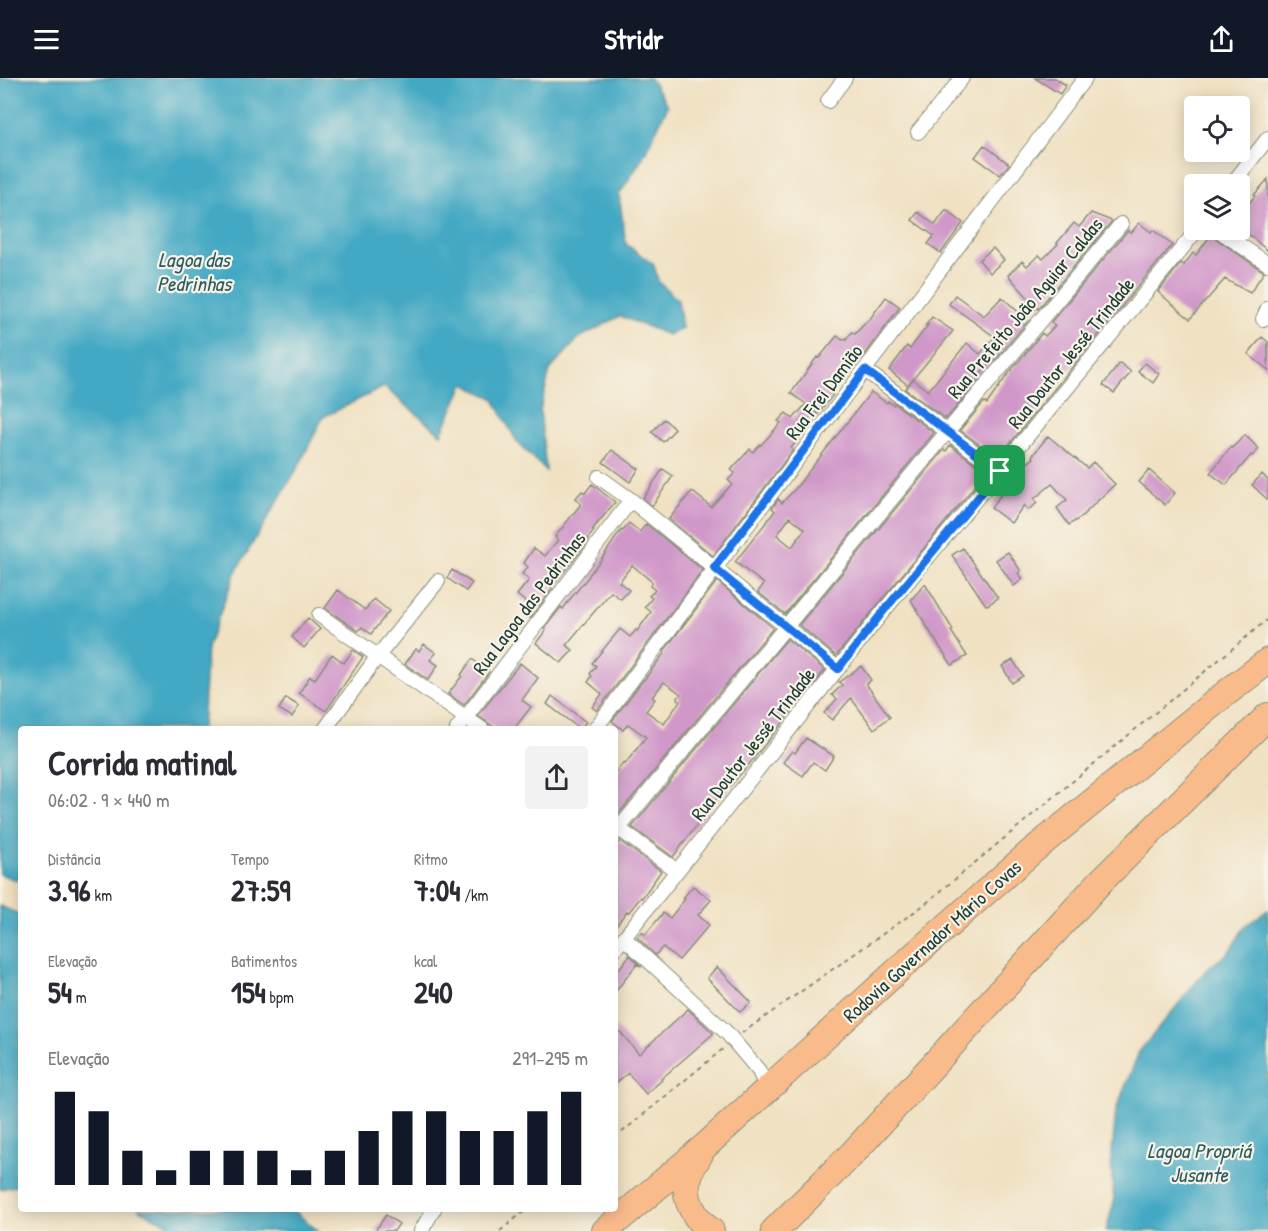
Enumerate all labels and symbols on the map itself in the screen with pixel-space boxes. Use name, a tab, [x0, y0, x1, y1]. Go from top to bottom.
street label: Rua Prefeito João Aguiar Caldas	[941, 211, 1109, 404]
water label: Lagoa das Pedrinhas	[157, 245, 233, 298]
street label: Rua Doutor Jessé Trindade	[1001, 271, 1140, 434]
street label: Rua Frei Damião	[779, 338, 868, 445]
pin	[974, 445, 1025, 496]
street label: Rua Lagoa das Pedrinhas	[466, 525, 592, 680]
street label: Rua Doutor Jessé Trindade	[684, 661, 821, 826]
street label: Rodovia Governador Mário Covas	[837, 853, 1027, 1028]
water label: Lagoa Propriá Jusante	[1147, 1136, 1254, 1189]

